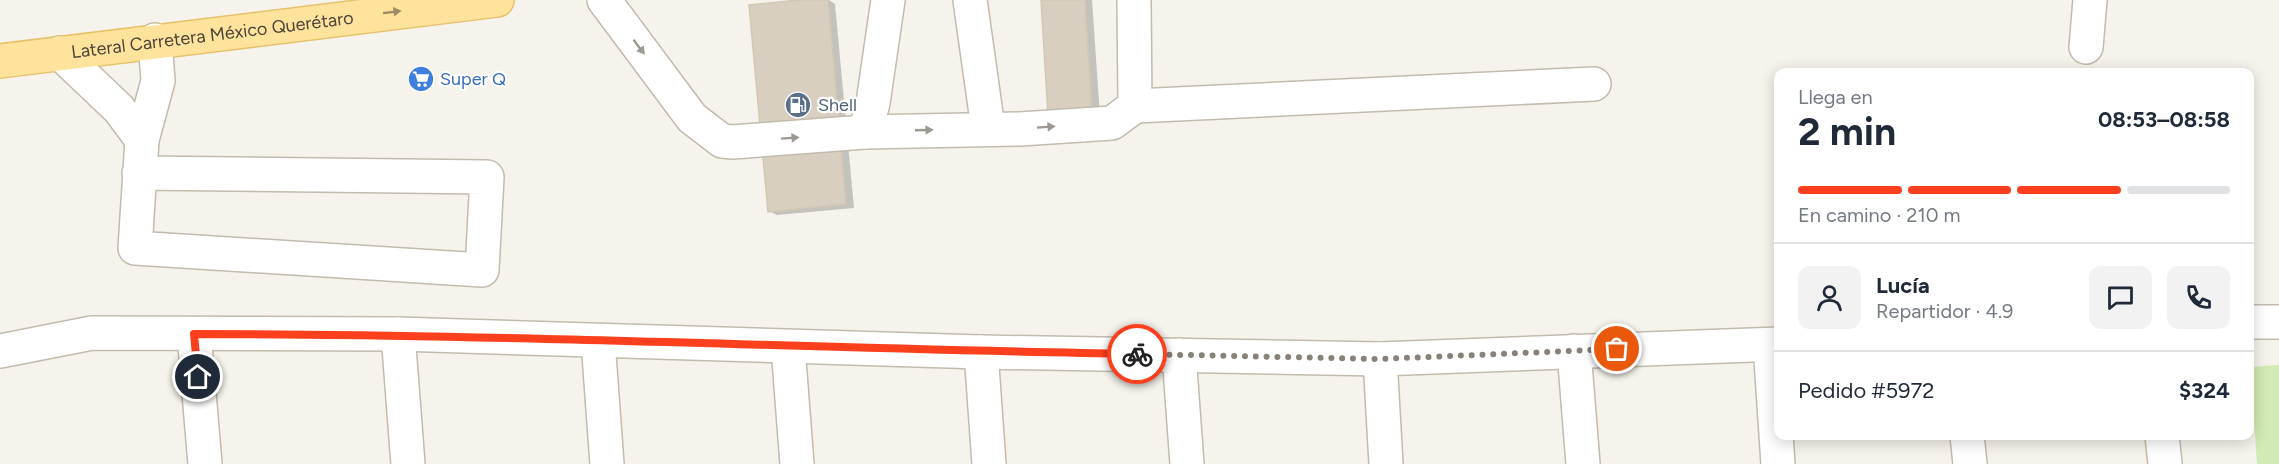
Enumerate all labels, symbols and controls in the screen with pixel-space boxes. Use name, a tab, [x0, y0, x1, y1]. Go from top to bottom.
street label: Lateral Carretera México Querétaro	[70, 7, 355, 63]
one-way arrow	[382, 8, 401, 17]
one-way arrow	[632, 39, 644, 54]
supermarket icon: Super Q	[406, 64, 436, 94]
place label: Super Q	[440, 68, 506, 90]
text: Llega en	[1798, 85, 1873, 109]
fuel station icon: Shell	[783, 90, 813, 120]
place label: Shell	[818, 94, 857, 116]
text: 08:53–08:58	[2098, 106, 2230, 133]
text: 2 min	[1798, 108, 1896, 155]
one-way arrow	[1037, 122, 1056, 132]
one-way arrow	[914, 126, 933, 135]
one-way arrow	[781, 133, 800, 143]
text: En camino · 210 m	[1798, 203, 1961, 227]
button: person	[1798, 266, 1861, 329]
button: chat	[2089, 266, 2152, 329]
button: phone	[2167, 266, 2230, 329]
text: Lucía	[1876, 272, 1930, 299]
text: Repartidor · 4.9	[1876, 299, 2013, 323]
pin	[1591, 323, 1642, 374]
courier	[1107, 324, 1167, 384]
icon: bag	[1600, 332, 1633, 365]
icon: bike	[1121, 338, 1154, 371]
pin	[172, 351, 223, 402]
icon: home	[181, 360, 214, 393]
text: Pedido #5972	[1798, 377, 1935, 404]
text: $324	[2179, 377, 2230, 404]

